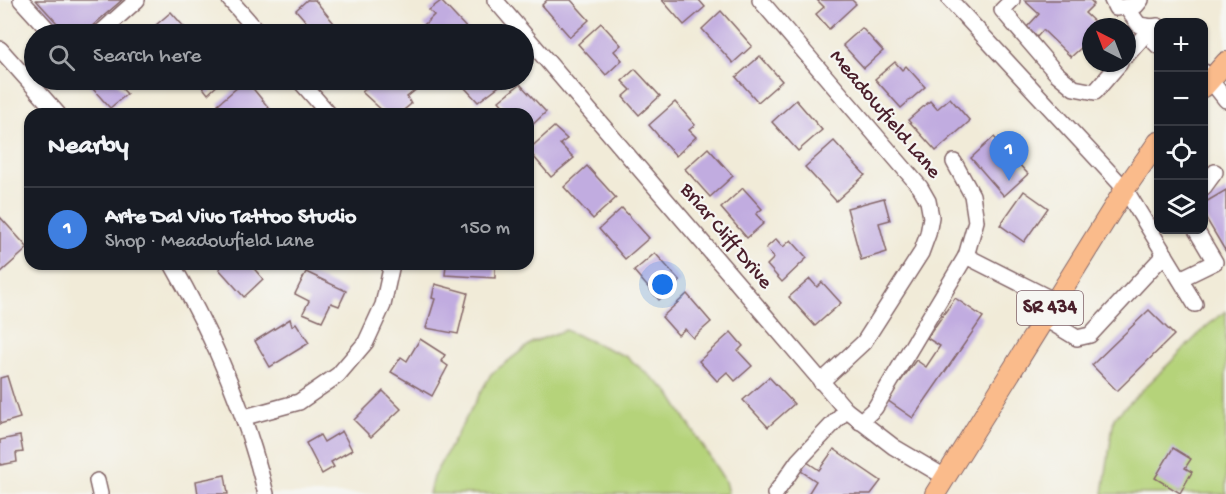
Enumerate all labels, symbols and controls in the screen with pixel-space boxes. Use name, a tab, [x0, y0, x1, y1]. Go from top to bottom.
north arrow	[1082, 18, 1136, 72]
map controls	[1154, 18, 1208, 234]
button: +	[1154, 18, 1208, 72]
search box	[24, 24, 534, 90]
icon: search	[45, 41, 78, 74]
text: Search here	[93, 44, 201, 70]
street label: Meadowfield Lane	[823, 46, 946, 185]
button: −	[1154, 72, 1208, 126]
button: locate	[1154, 126, 1208, 180]
text: Nearby	[48, 132, 129, 163]
pin: 1	[990, 132, 1028, 181]
street label: Briar Cliff Drive	[673, 178, 777, 296]
button: layers	[1154, 180, 1208, 234]
text: Arte Dal Vivo Tattoo Studio	[105, 205, 357, 231]
text: 1	[63, 218, 72, 241]
text: 150 m	[461, 218, 510, 241]
text: Shop · Meadowfield Lane	[105, 231, 314, 254]
your location	[648, 270, 677, 299]
road number: SR 434	[1017, 291, 1083, 325]

